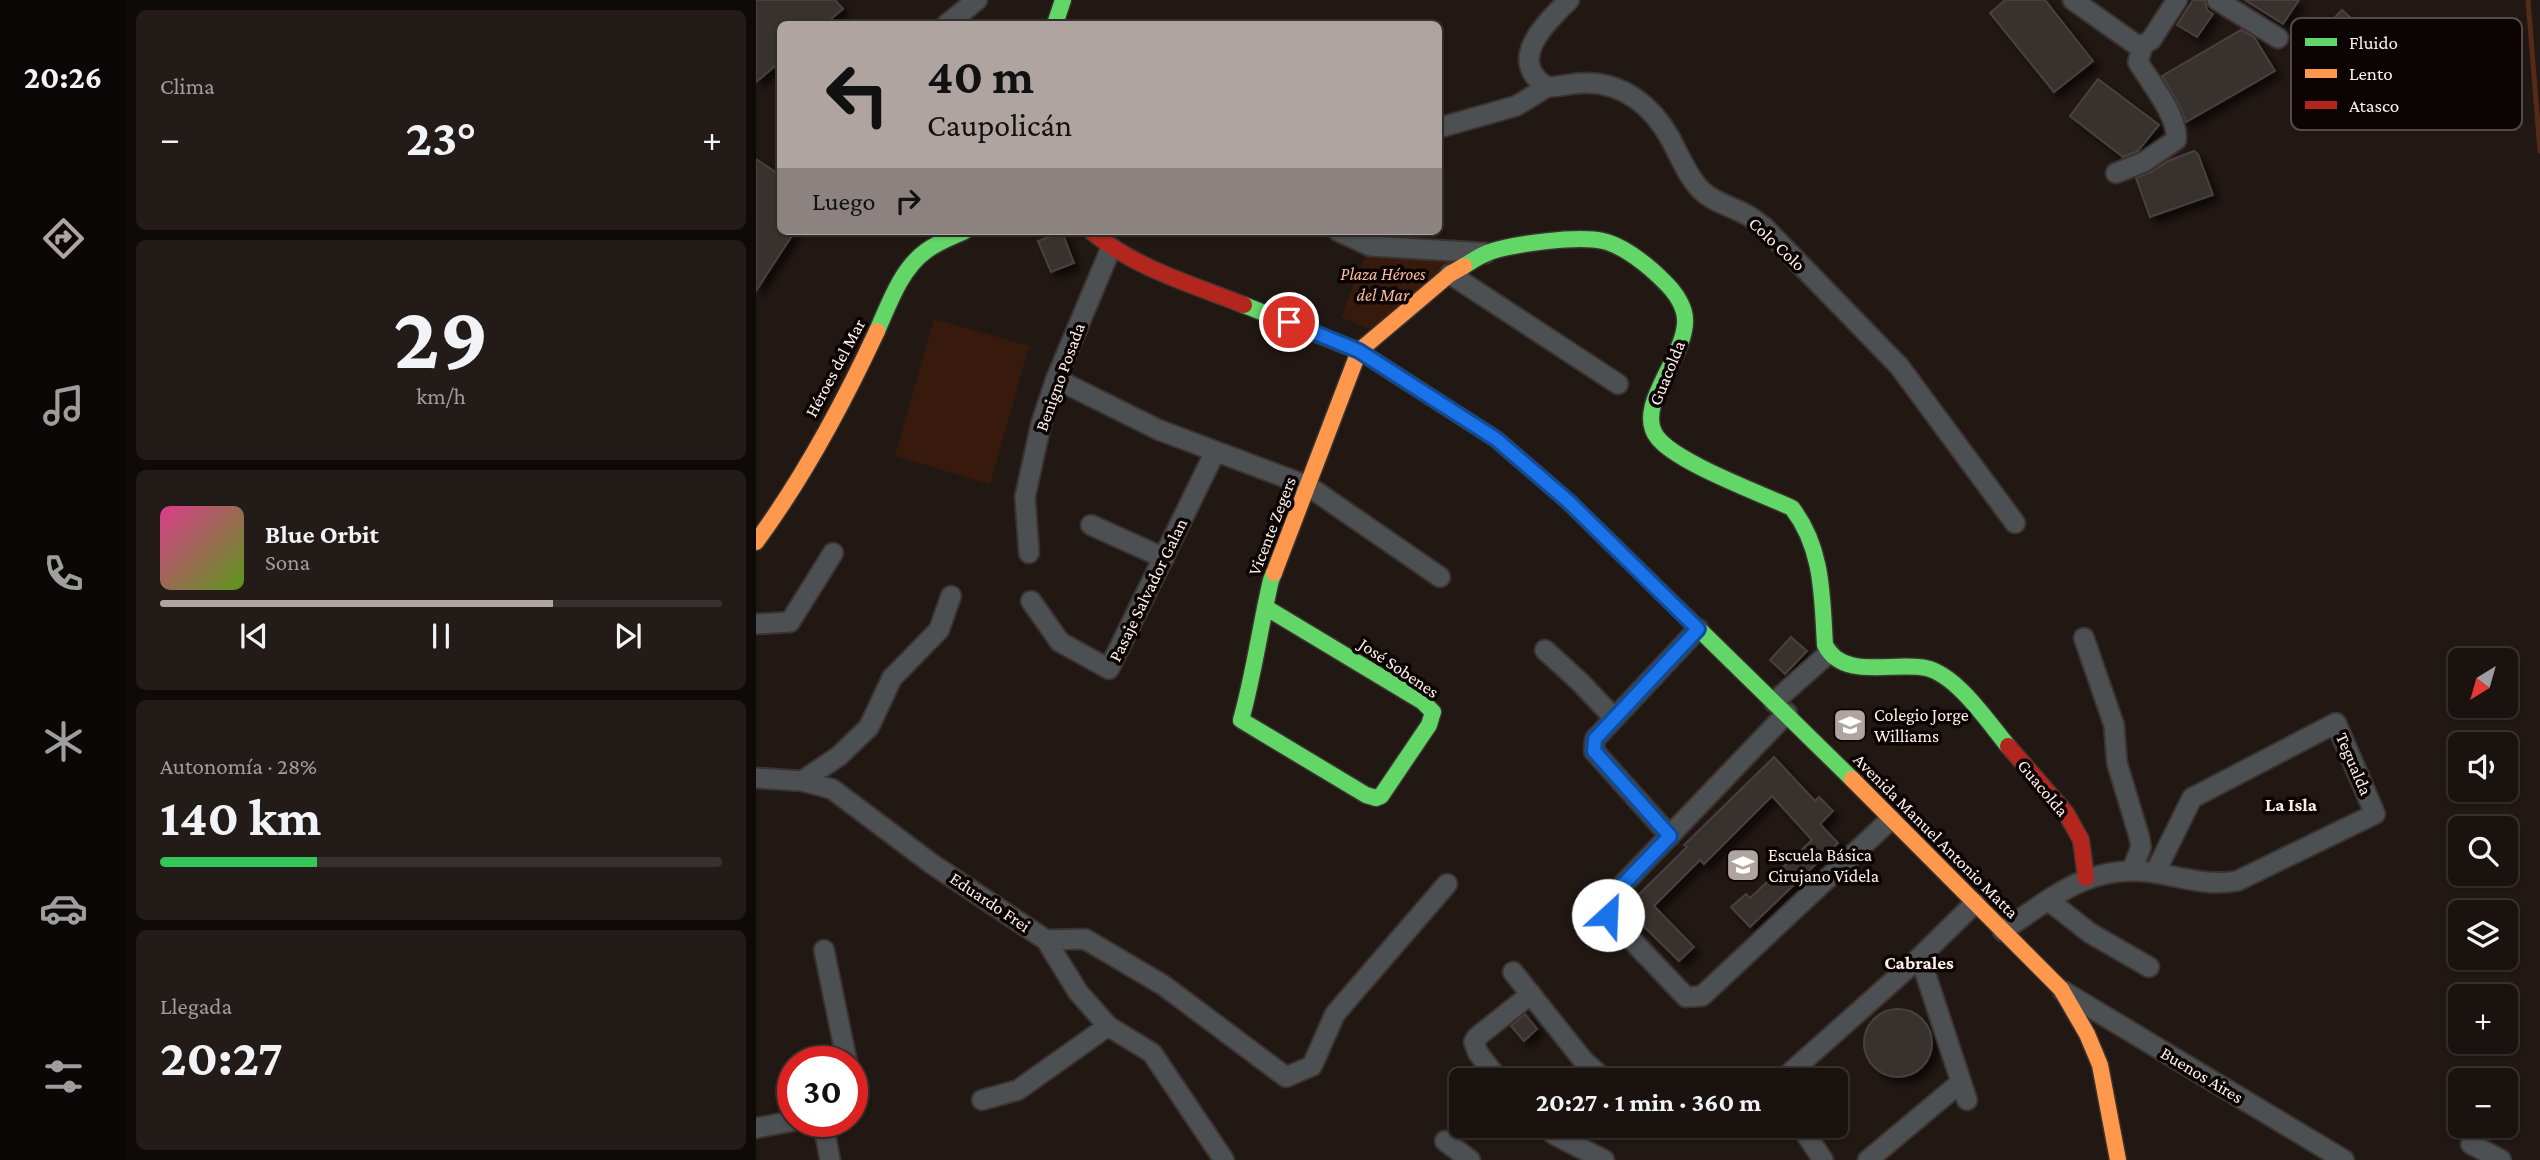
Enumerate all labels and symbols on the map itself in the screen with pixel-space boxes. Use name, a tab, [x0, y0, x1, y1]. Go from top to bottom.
legend	[2291, 18, 2522, 130]
text: Fluido	[2349, 32, 2398, 53]
text: Lento	[2349, 63, 2393, 84]
text: Atasco	[2349, 95, 2399, 116]
street label: Colo Colo	[1745, 213, 1809, 275]
park label: Plaza Héroes del Mar	[1340, 264, 1426, 305]
pin	[1259, 292, 1319, 352]
street label: Héroes del Mar	[801, 315, 870, 420]
street label: Benigno Posada	[1031, 320, 1089, 434]
street label: Guacolda	[1645, 338, 1689, 408]
street label: Vicente Zegers	[1244, 474, 1300, 578]
street label: Pasaje Salvador Galan	[1105, 515, 1192, 665]
street label: José Sobenes	[1354, 633, 1443, 702]
north arrow	[2448, 648, 2518, 718]
place label: Colegio Jorge Williams	[1874, 705, 1969, 746]
school or university icon: Colegio Jorge Williams	[1831, 706, 1869, 744]
street label: Tegualda	[2332, 730, 2376, 798]
street label: Avenida Manuel Antonio Matta	[1849, 749, 2023, 923]
street label: Guacolda	[2013, 755, 2073, 821]
district label: La Isla	[2265, 794, 2318, 815]
place label: Escuela Básica Cirujano Videla	[1768, 845, 1879, 887]
school or university icon: Escuela Básica Cirujano Videla	[1724, 846, 1762, 884]
street label: Eduardo Frei	[946, 868, 1034, 936]
position arrow	[1571, 878, 1645, 952]
district label: Cabrales	[1884, 952, 1954, 973]
street label: Buenos Aires	[2157, 1043, 2247, 1107]
speed limit sign: 30	[777, 1046, 868, 1137]

